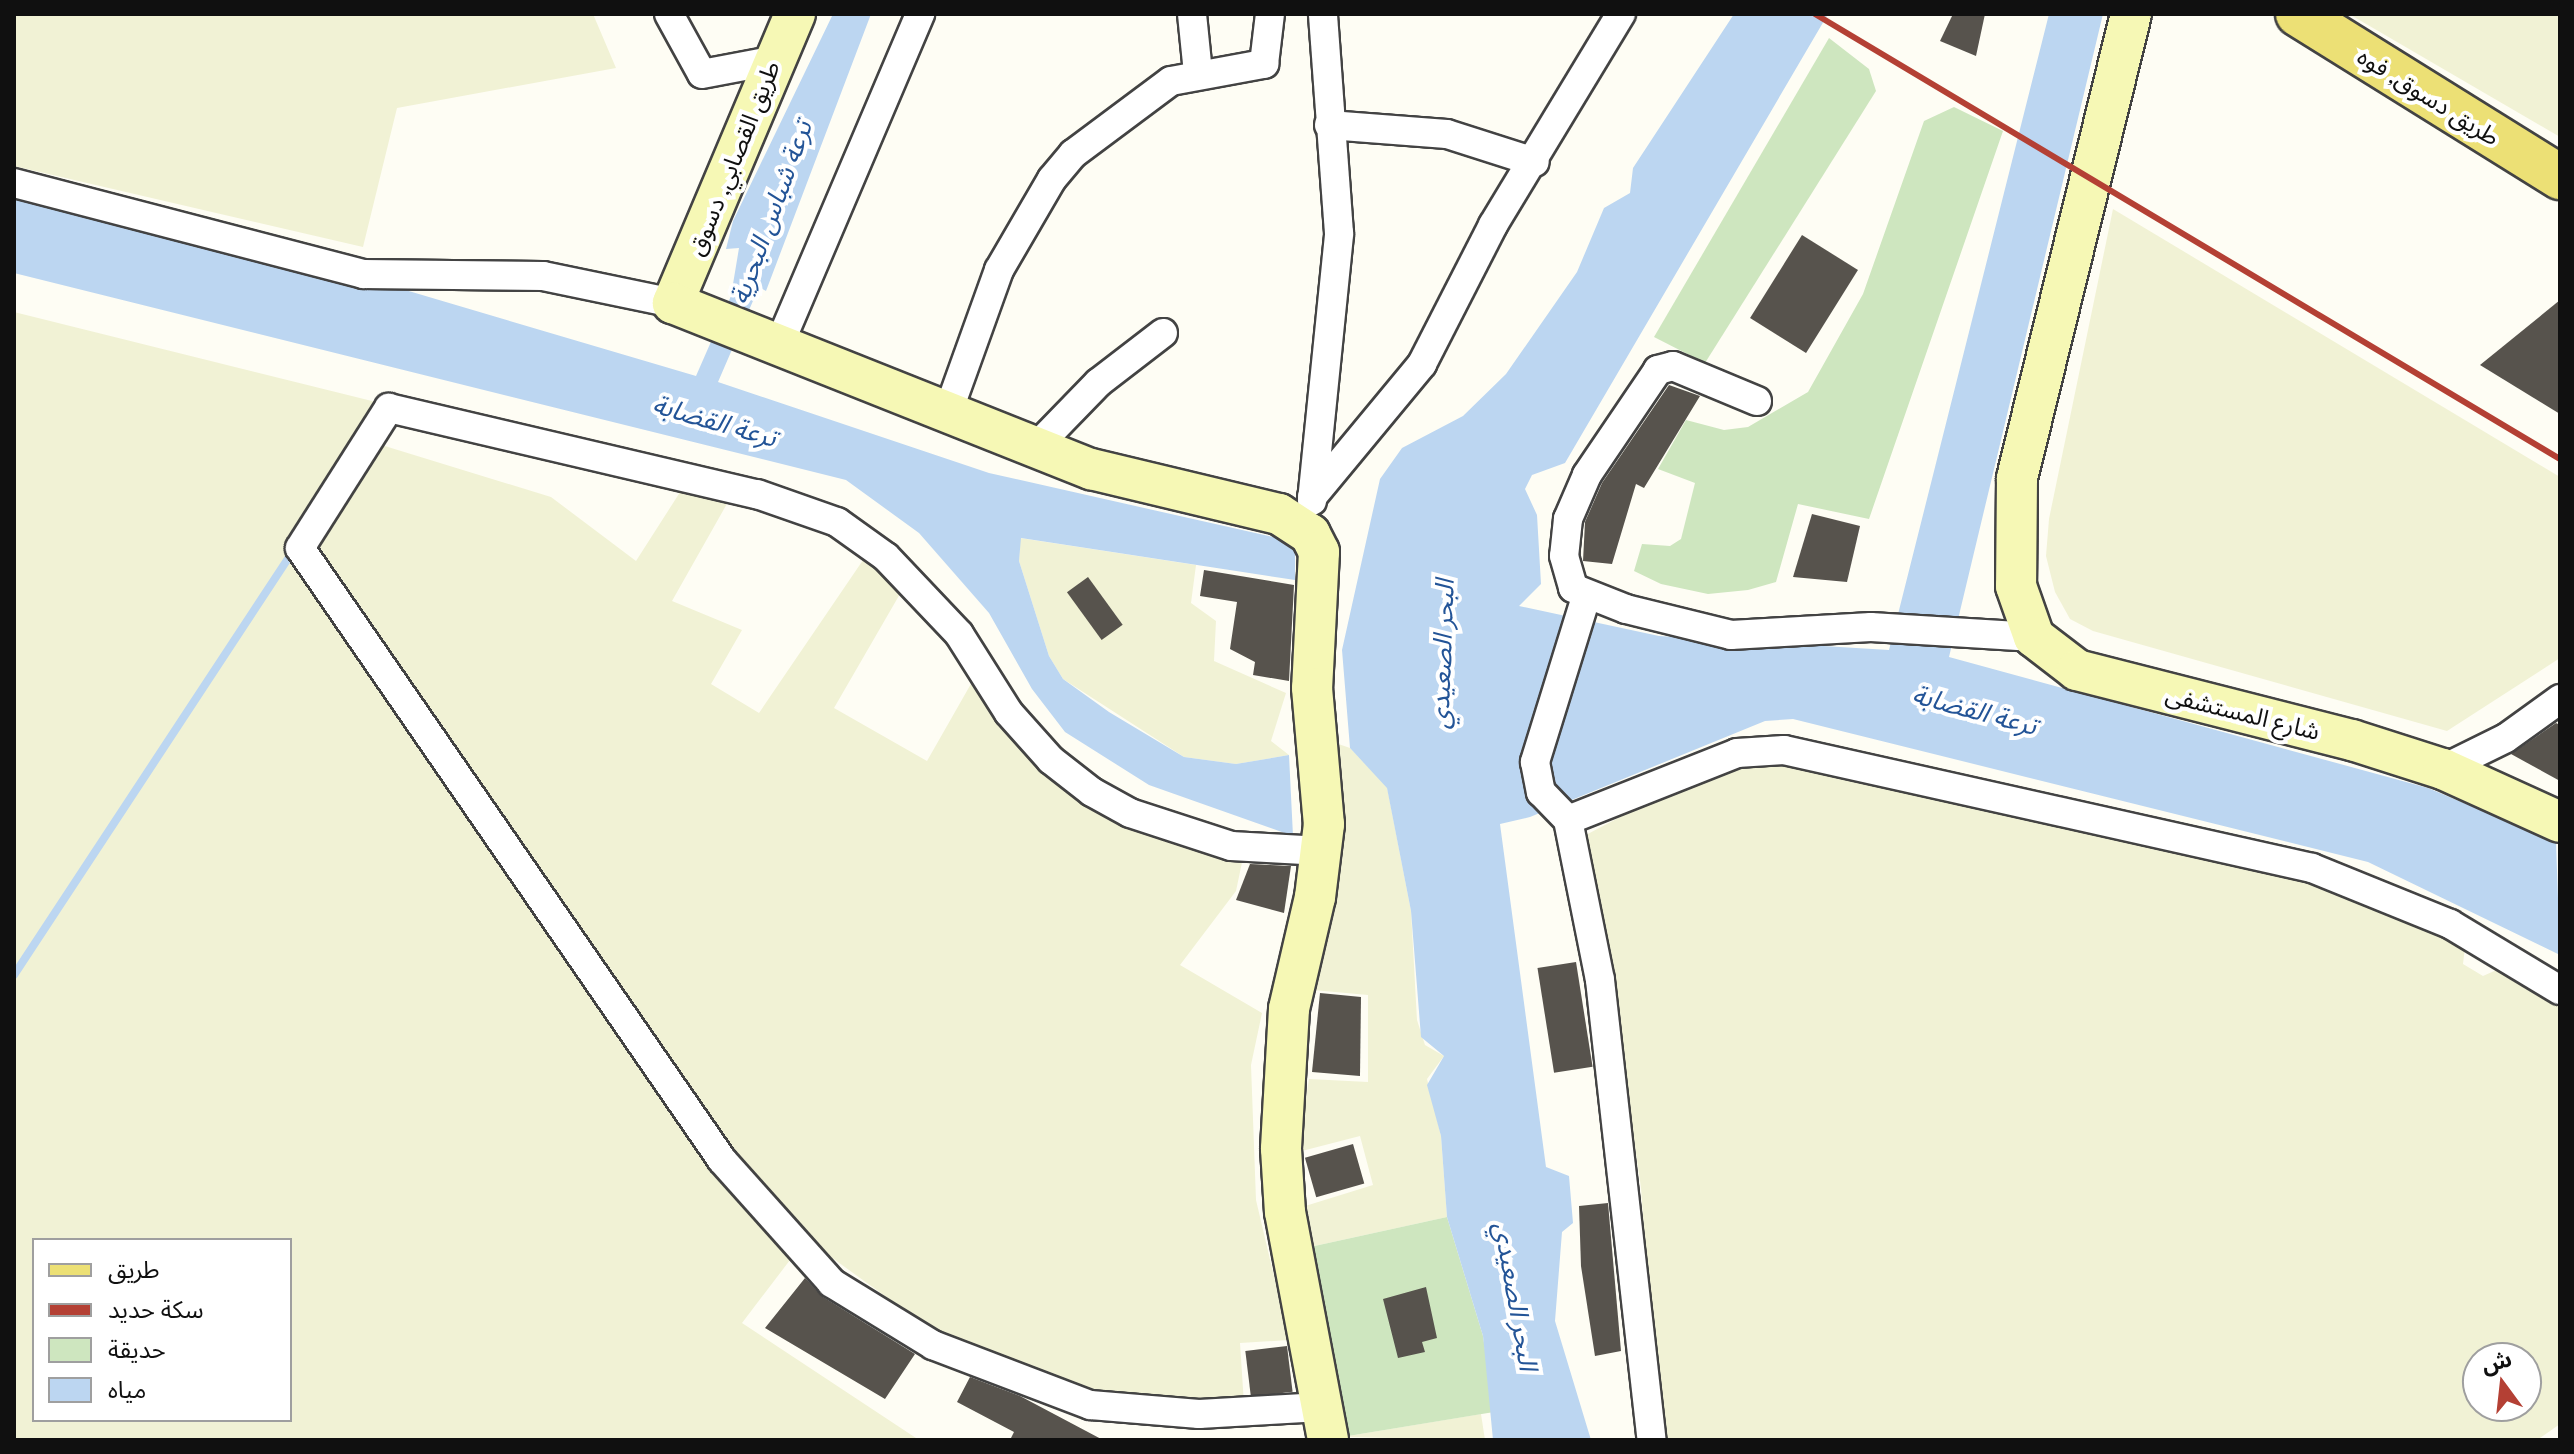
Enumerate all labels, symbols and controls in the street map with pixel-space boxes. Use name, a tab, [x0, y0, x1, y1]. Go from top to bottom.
street label: طريق دسوق, فوه	[2353, 41, 2505, 151]
street label: طريق القصابي, دسوق	[681, 56, 785, 260]
water label: ترعة شباس البحرية	[722, 116, 818, 308]
water label: ترعة القضابة	[649, 387, 781, 453]
water label: البحر الصعيدي	[1423, 579, 1459, 729]
water label: ترعة القضابة	[1909, 677, 2041, 741]
street label: شارع المستشفى	[2163, 679, 2323, 745]
water label: البحر الصعيدي	[1489, 1220, 1545, 1372]
legend	[32, 1238, 292, 1422]
text: طريق	[108, 1252, 160, 1284]
text: سكة حديد	[108, 1292, 204, 1324]
text: حديقة	[108, 1332, 166, 1364]
north arrow	[2462, 1342, 2542, 1422]
text: ش	[2478, 1342, 2515, 1379]
text: مياه	[108, 1372, 146, 1404]

